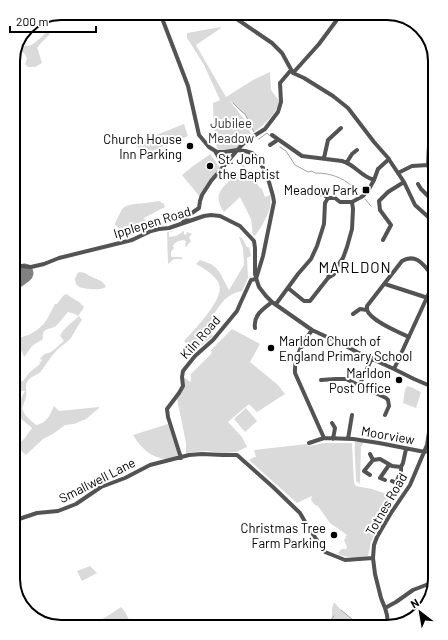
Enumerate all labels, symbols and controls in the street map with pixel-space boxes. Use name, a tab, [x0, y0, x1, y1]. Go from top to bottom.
scale bar	[10, 8, 96, 34]
text: 200 m	[16, 14, 48, 28]
park label: Jubilee Meadow	[208, 115, 254, 146]
place label: Church House Inn Parking	[103, 131, 182, 162]
marker: Church House Inn Parking	[185, 141, 195, 151]
place label: St. John the Baptist	[218, 151, 280, 182]
marker: St. John the Baptist	[205, 161, 215, 171]
place label: Meadow Park	[284, 182, 358, 198]
marker: Meadow Park	[361, 185, 371, 195]
street label: Ipplepen Road	[111, 203, 193, 241]
district label: MARLDON	[318, 258, 392, 276]
street label: Kiln Road	[176, 312, 224, 362]
place label: Marldon Church of England Primary School	[279, 333, 412, 364]
marker: Marldon Church of England Primary School	[266, 343, 276, 353]
place label: Marldon Post Office	[329, 365, 391, 396]
marker: Marldon Post Office	[394, 375, 404, 385]
street label: Moorview	[360, 422, 416, 448]
street label: Smallwell Lane	[56, 454, 138, 506]
street label: Totnes Road	[362, 470, 410, 538]
place label: Christmas Tree Farm Parking	[241, 520, 326, 551]
marker: Christmas Tree Farm Parking	[329, 530, 339, 540]
north arrow	[400, 592, 440, 632]
text: N	[408, 596, 421, 610]

